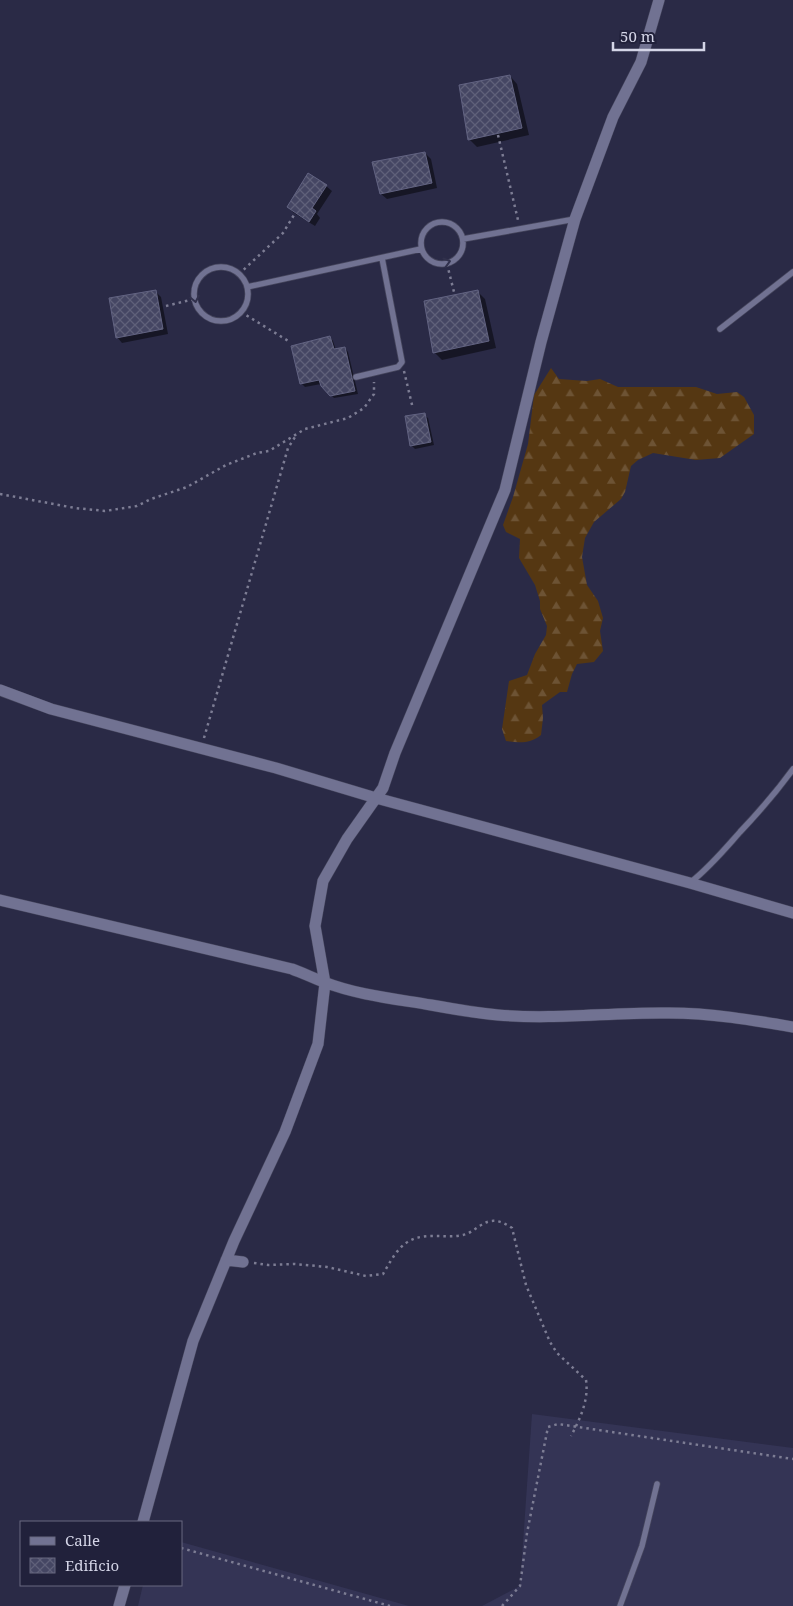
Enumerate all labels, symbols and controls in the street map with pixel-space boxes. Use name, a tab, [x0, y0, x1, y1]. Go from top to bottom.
scale bar	[613, 20, 704, 52]
text: 50 m	[620, 26, 655, 46]
one-way arrow	[442, 257, 451, 267]
one-way arrow	[190, 294, 200, 303]
legend	[20, 1521, 182, 1586]
text: Calle	[65, 1530, 100, 1550]
text: Edificio	[65, 1555, 119, 1575]

